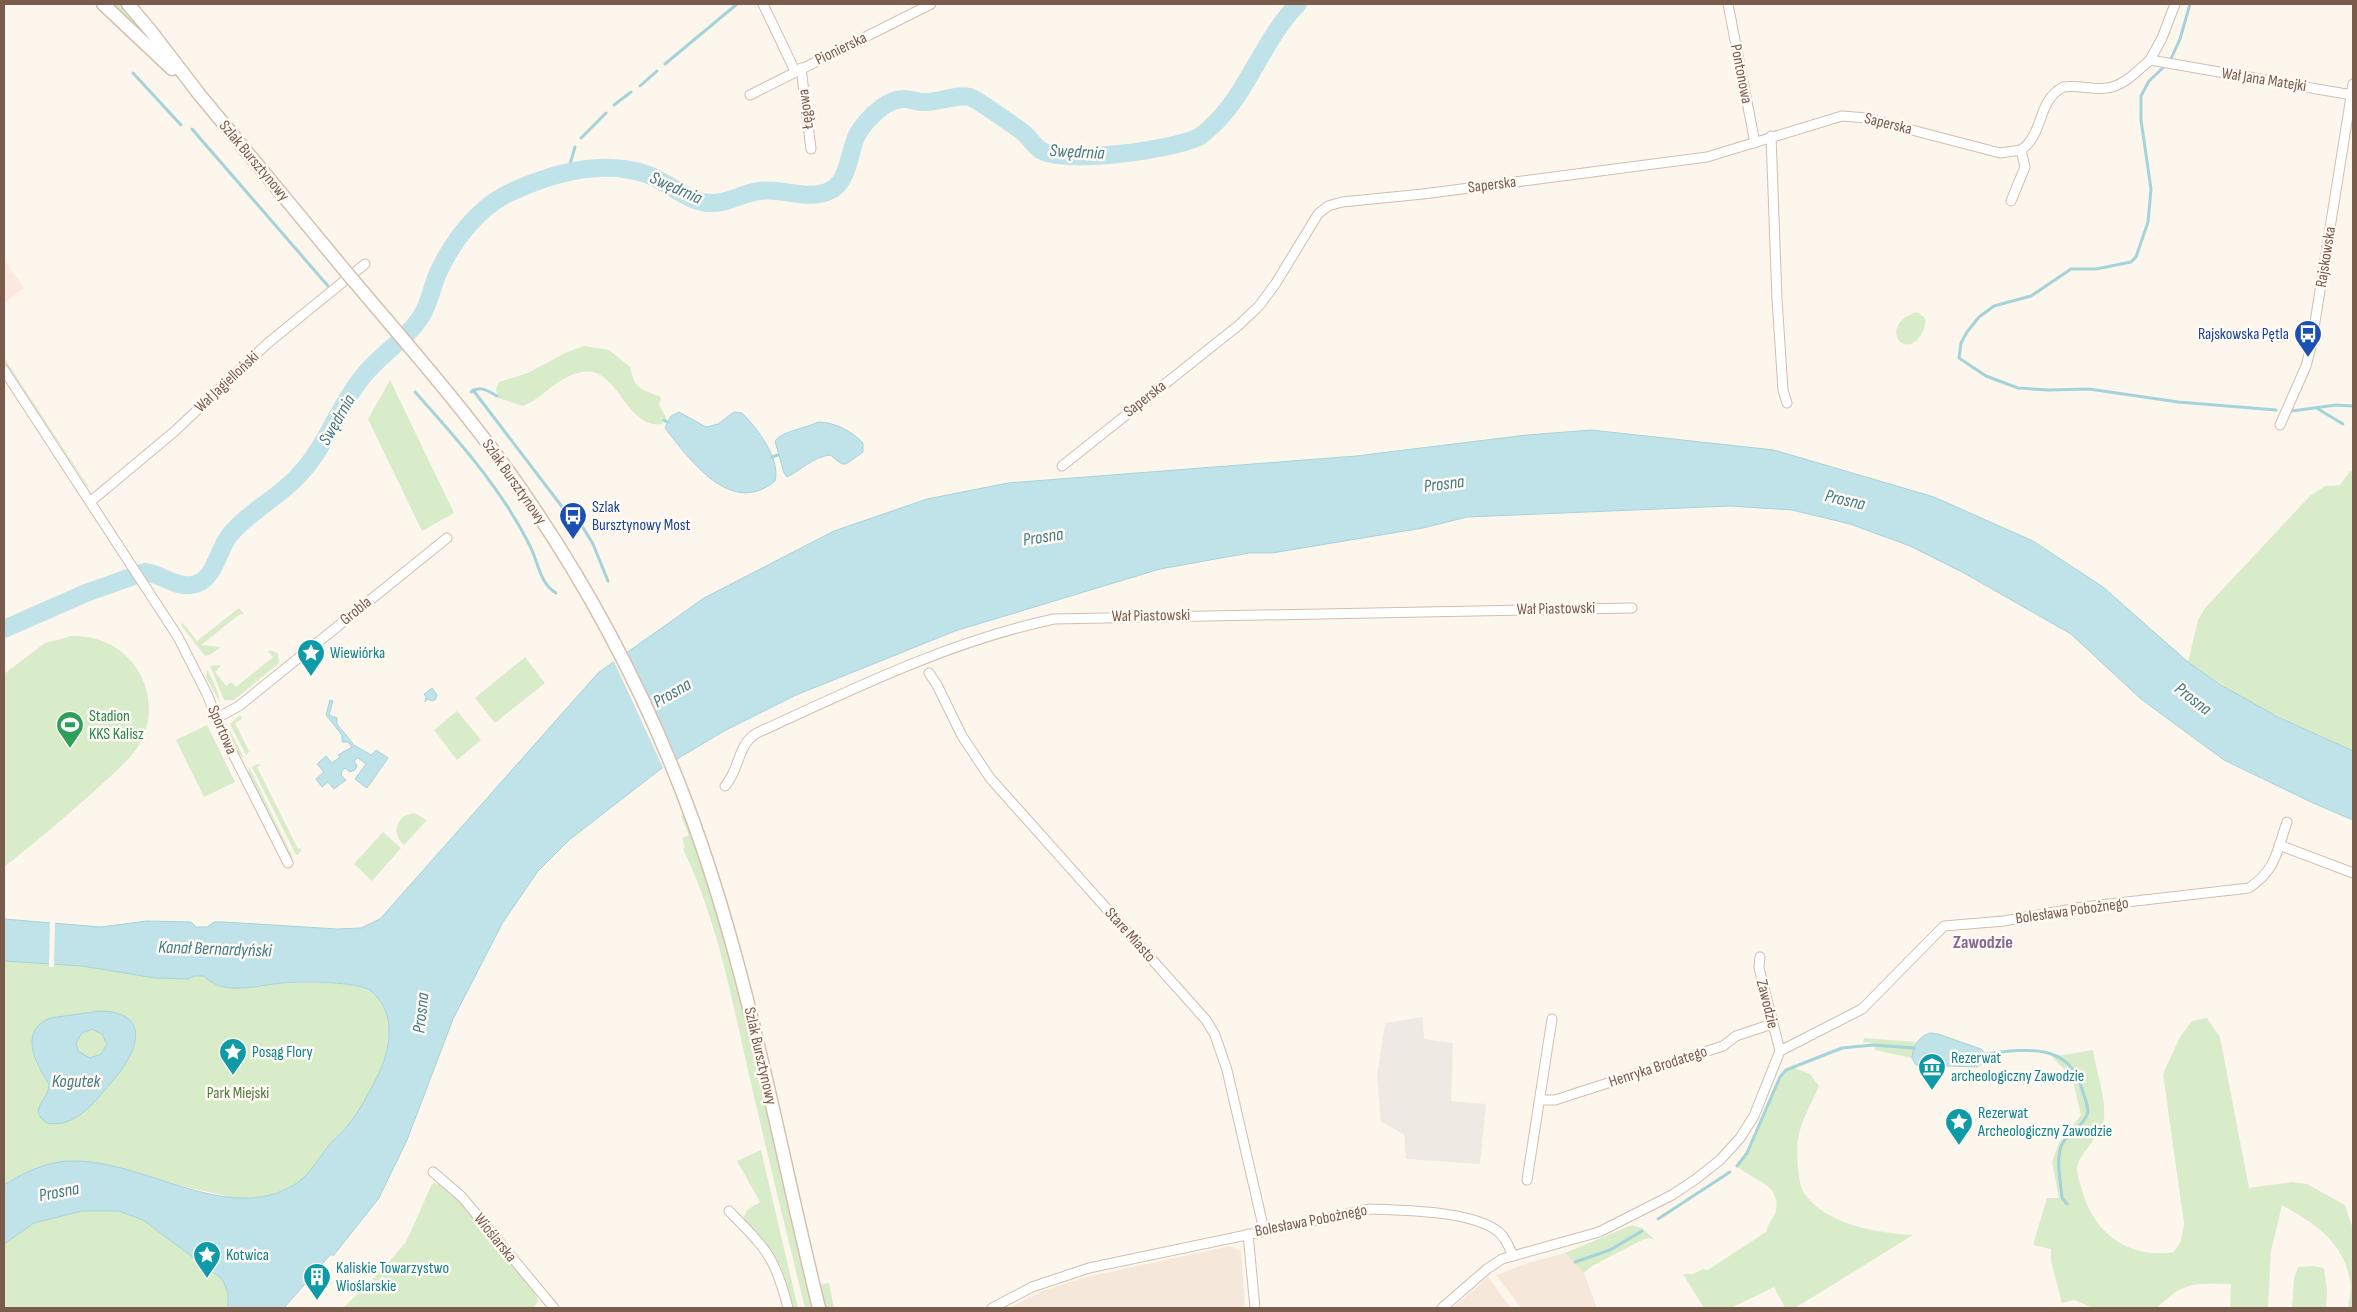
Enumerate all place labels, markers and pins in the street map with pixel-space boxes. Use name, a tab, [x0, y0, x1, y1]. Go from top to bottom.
bus stop icon: Rajskowska Pętla	[2293, 319, 2323, 358]
place label: Rajskowska Pętla	[2198, 325, 2289, 344]
place label: Szlak Bursztynowy Most	[592, 498, 691, 535]
bus stop icon: Szlak Bursztynowy Most	[558, 501, 588, 540]
place icon: Wiewiórka	[296, 638, 326, 677]
place label: Wiewiórka	[330, 644, 385, 663]
place label: Stadion KKS Kalisz	[89, 707, 144, 744]
sports icon: Stadion KKS Kalisz	[55, 710, 85, 749]
place icon: Posąg Flory	[218, 1037, 248, 1076]
place label: Posąg Flory	[252, 1043, 313, 1062]
place label: Rezerwat archeologiczny Zawodzie	[1951, 1049, 2084, 1086]
museum icon: Rezerwat archeologiczny Zawodzie	[1917, 1052, 1947, 1091]
place label: Rezerwat Archeologiczny Zawodzie	[1977, 1104, 2112, 1141]
place icon: Rezerwat Archeologiczny Zawodzie	[1944, 1107, 1974, 1146]
place icon: Kotwica	[192, 1240, 222, 1279]
place label: Kotwica	[226, 1246, 269, 1265]
place label: Kaliskie Towarzystwo Wioślarskie	[336, 1259, 449, 1296]
building icon: Kaliskie Towarzystwo Wioślarskie	[302, 1262, 332, 1301]

